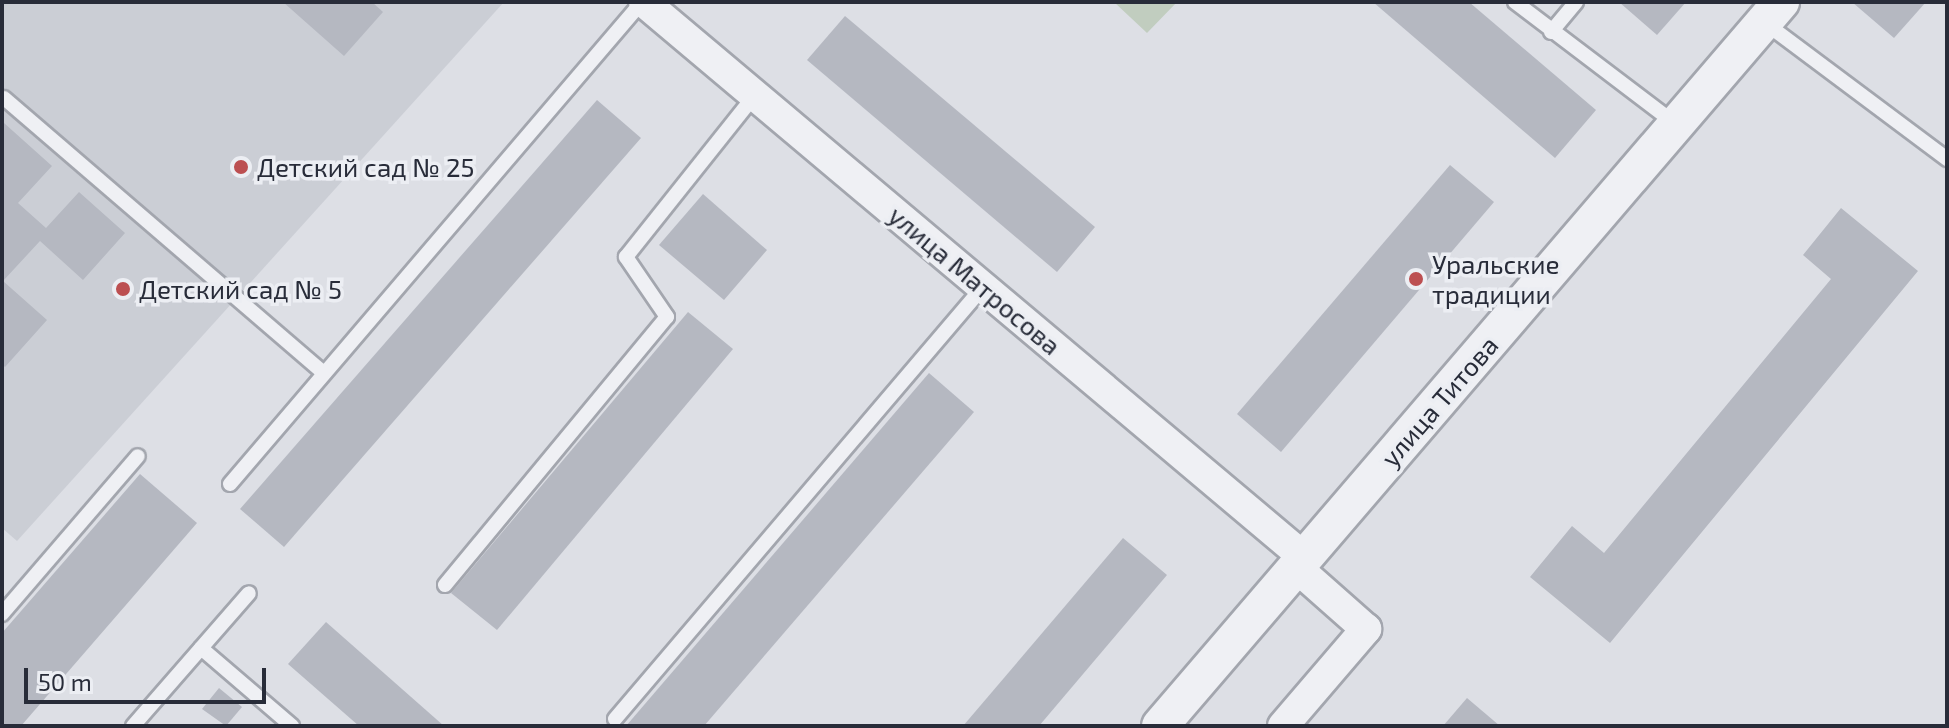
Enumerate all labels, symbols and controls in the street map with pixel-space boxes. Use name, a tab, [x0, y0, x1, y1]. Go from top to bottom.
place label: Детский сад № 25	[257, 151, 474, 183]
marker: Детский сад № 25	[232, 158, 250, 176]
street label: улица Матросова	[883, 199, 1067, 361]
place label: Уральские традиции	[1432, 248, 1559, 310]
marker: Уральские традиции	[1407, 270, 1425, 288]
place label: Детский сад № 5	[139, 273, 342, 305]
marker: Детский сад № 5	[114, 280, 132, 298]
street label: улица Титова	[1374, 329, 1504, 473]
scale bar	[28, 652, 270, 702]
text: 50 m	[38, 667, 92, 696]

